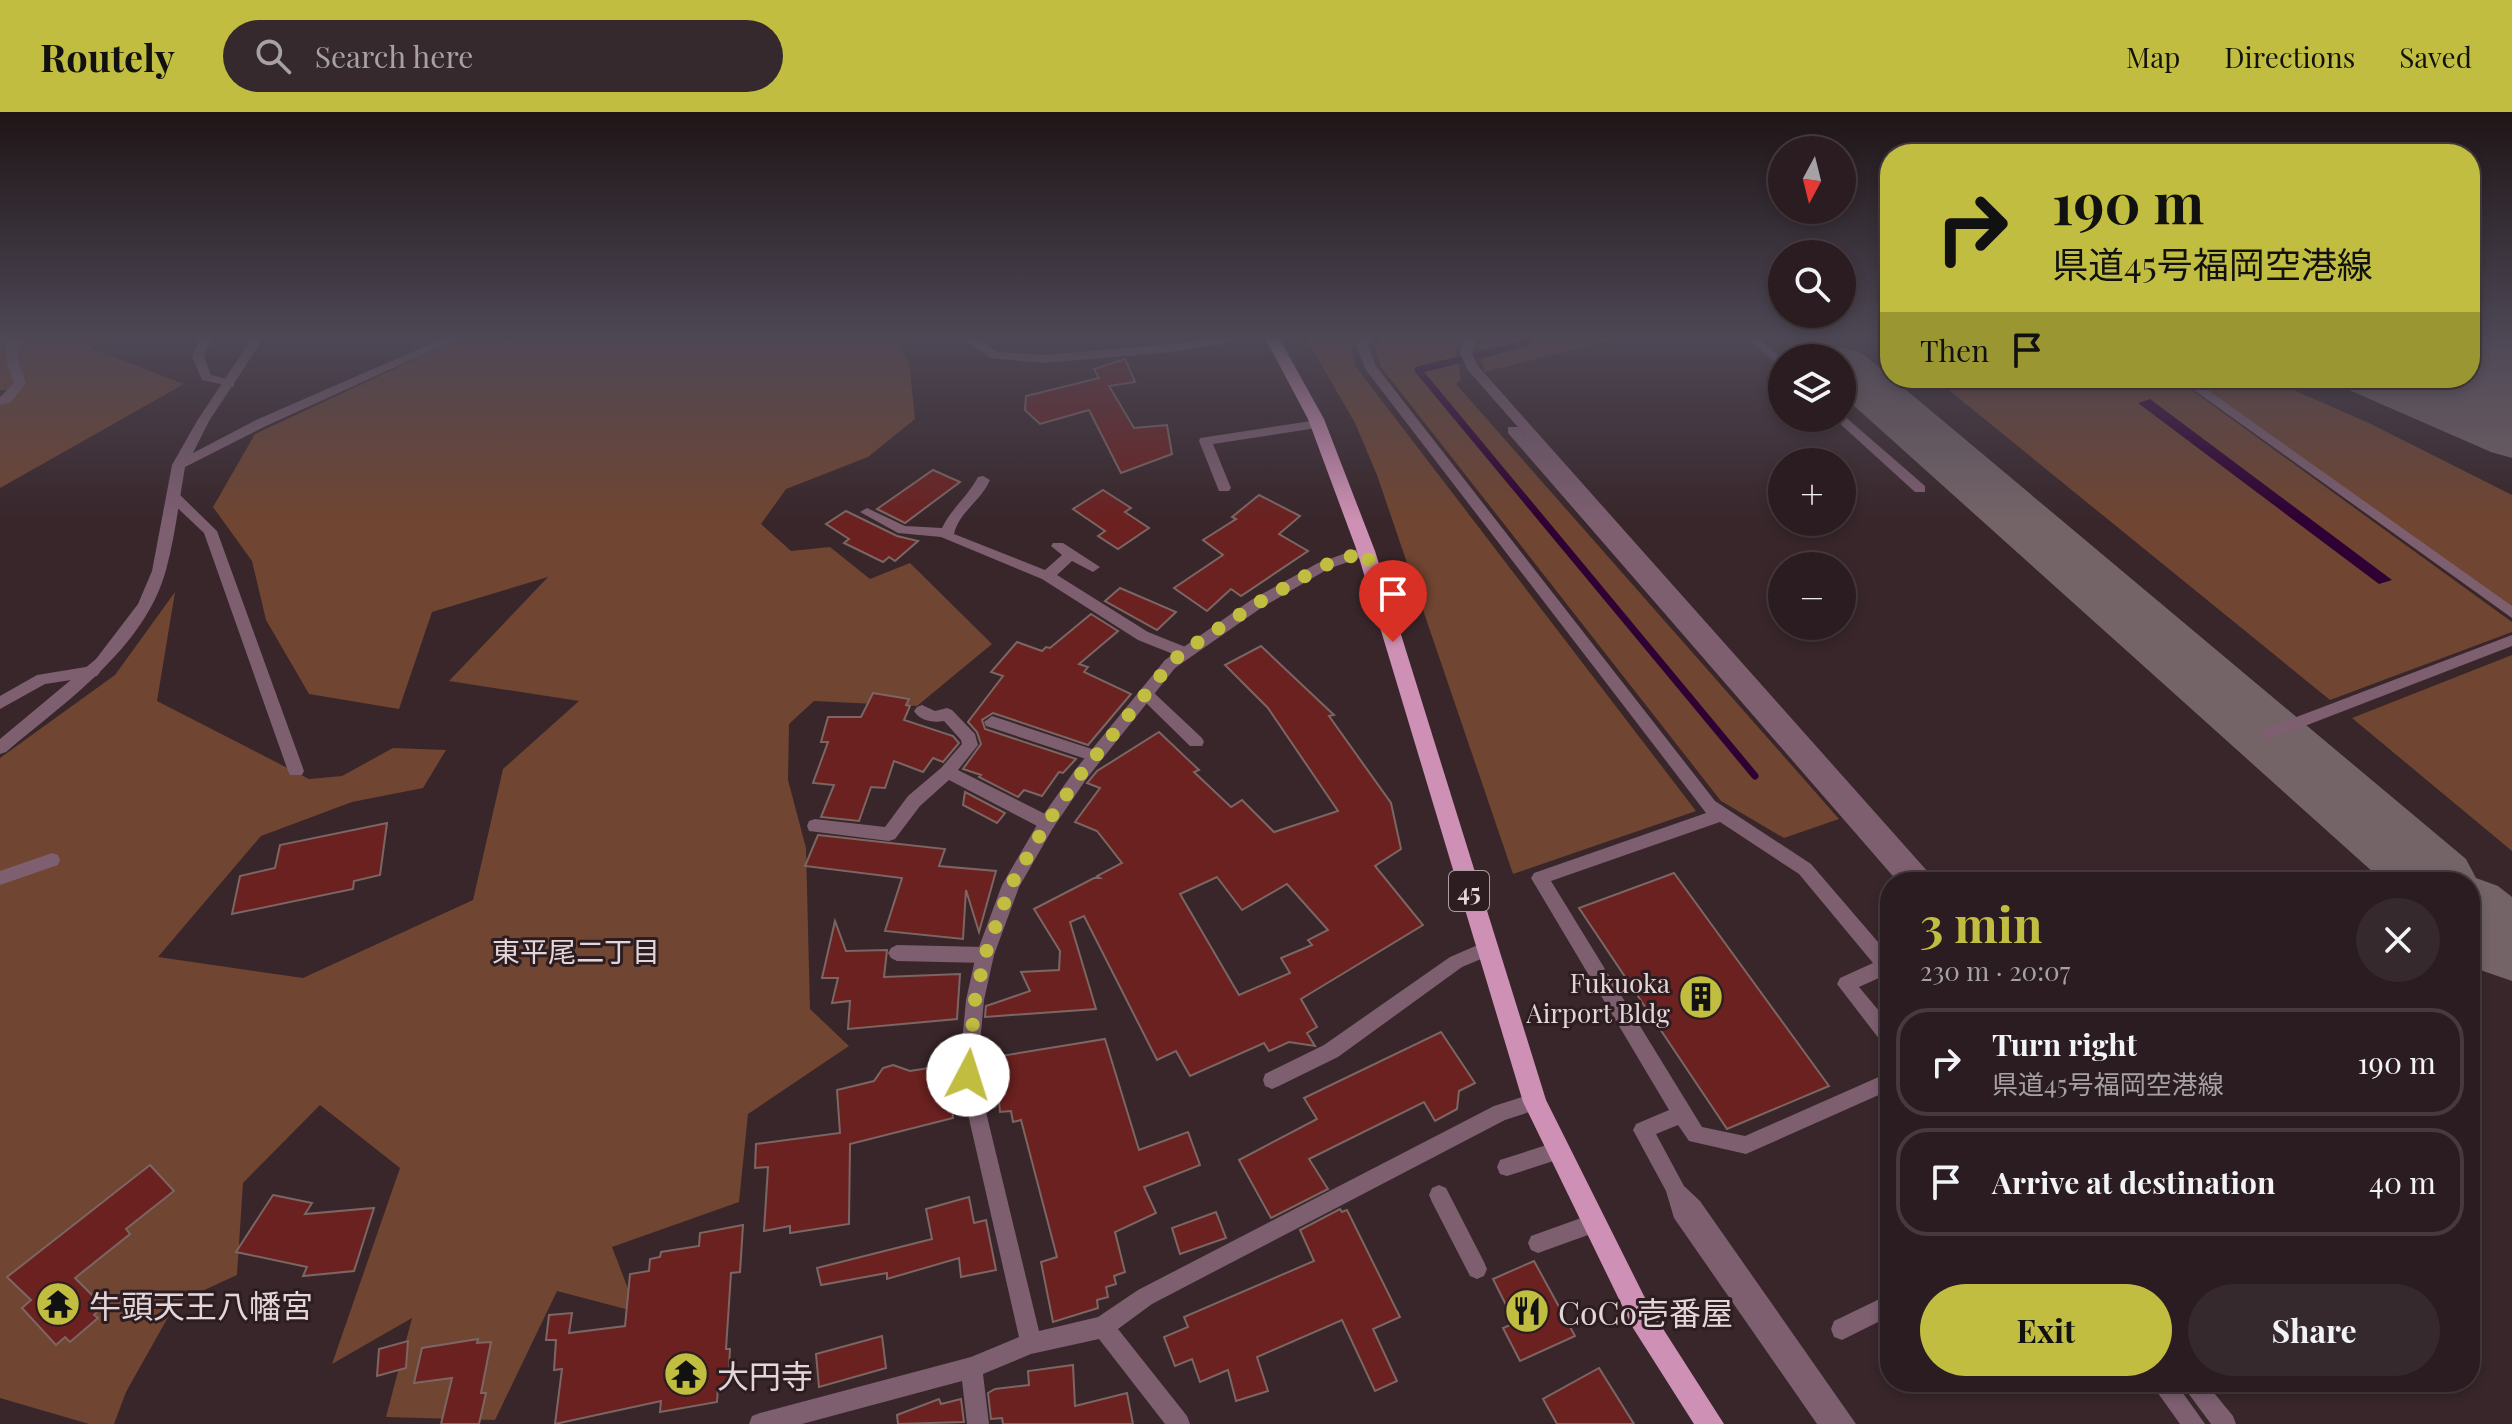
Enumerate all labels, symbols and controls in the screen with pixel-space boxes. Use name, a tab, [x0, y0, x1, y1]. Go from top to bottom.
search box	[223, 20, 783, 92]
text: Routely	[40, 31, 175, 82]
icon: search	[251, 34, 295, 78]
text: Search here	[315, 36, 473, 76]
text: Map	[2126, 38, 2180, 75]
text: Directions	[2224, 38, 2355, 75]
text: Saved	[2399, 38, 2472, 75]
north arrow	[1768, 136, 1856, 224]
map controls	[1768, 136, 1856, 640]
text: 190 m	[2052, 164, 2204, 239]
icon: right	[1920, 176, 2024, 280]
text: 県道45号福岡空港線	[2052, 239, 2373, 287]
button: search	[1768, 240, 1856, 328]
icon: arrive	[2005, 328, 2049, 372]
text: Then	[1920, 330, 1989, 370]
button: layers	[1768, 344, 1856, 432]
button: +	[1768, 448, 1856, 536]
button: −	[1768, 552, 1856, 640]
pin	[1359, 560, 1427, 642]
icon: arrive	[1371, 572, 1415, 616]
road number: 45	[1449, 871, 1489, 911]
text: 3 min	[1920, 891, 2042, 955]
button: close	[2356, 898, 2440, 982]
district label: 東平尾二丁目	[492, 932, 660, 969]
text: 230 m · 20:07	[1920, 953, 2070, 988]
place label: Fukuoka Airport Bldg	[1525, 965, 1670, 1030]
building icon: Fukuoka Airport Bldg	[1677, 973, 1725, 1021]
text: Turn right	[1992, 1024, 2137, 1064]
position arrow	[926, 1033, 1010, 1117]
icon: right	[1924, 1040, 1968, 1084]
text: 190 m	[2358, 1042, 2436, 1082]
text: 県道45号福岡空港線	[1992, 1066, 2224, 1101]
icon: arrive	[1924, 1160, 1968, 1204]
text: Arrive at destination	[1992, 1162, 2275, 1202]
text: 40 m	[2369, 1162, 2436, 1202]
temple icon: 牛頭天王八幡宮	[34, 1280, 82, 1328]
place label: 牛頭天王八幡宮	[89, 1283, 313, 1326]
button: Exit	[1920, 1284, 2172, 1376]
button: Share	[2188, 1284, 2440, 1376]
restaurant icon: CoCo壱番屋	[1503, 1287, 1551, 1335]
place label: CoCo壱番屋	[1558, 1290, 1733, 1333]
temple icon: 大円寺	[662, 1350, 710, 1398]
place label: 大円寺	[717, 1353, 813, 1396]

